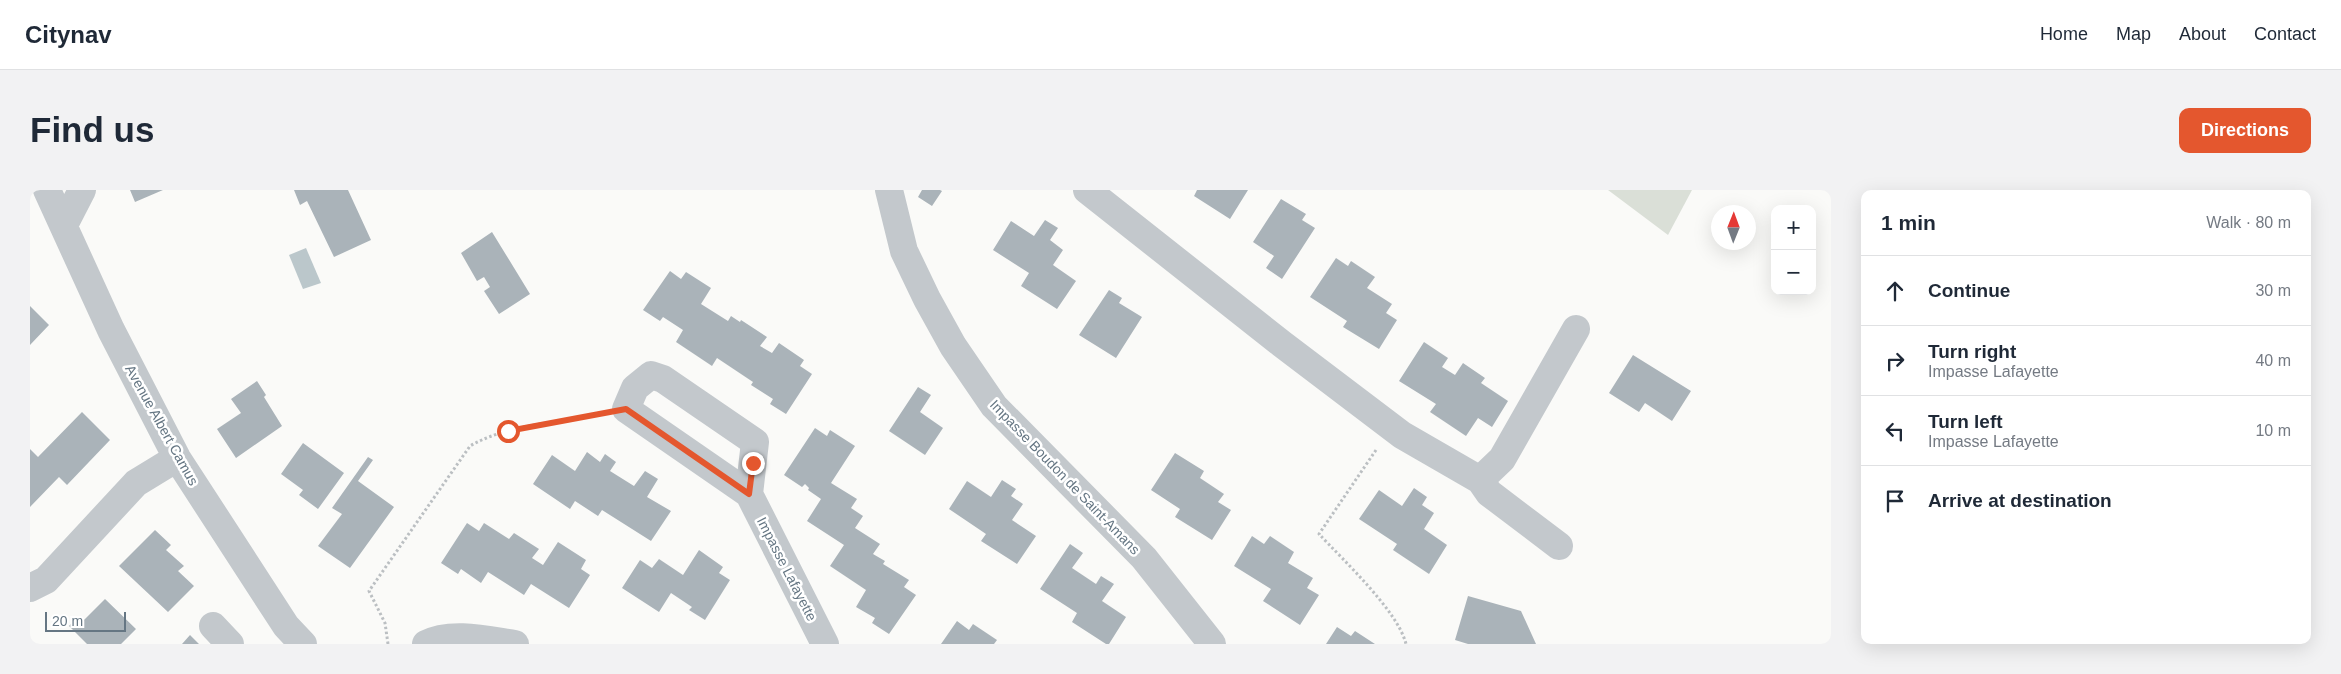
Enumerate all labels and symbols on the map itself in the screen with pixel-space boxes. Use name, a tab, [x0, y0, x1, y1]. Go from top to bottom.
north arrow	[1711, 205, 1756, 250]
street label: Avenue Albert Camus	[122, 362, 202, 488]
street label: Impasse Boudon de Saint-Amans	[987, 396, 1143, 558]
route start	[497, 420, 520, 443]
route end	[742, 452, 765, 475]
street label: Impasse Lafayette	[754, 514, 820, 624]
scale bar	[45, 609, 126, 632]

